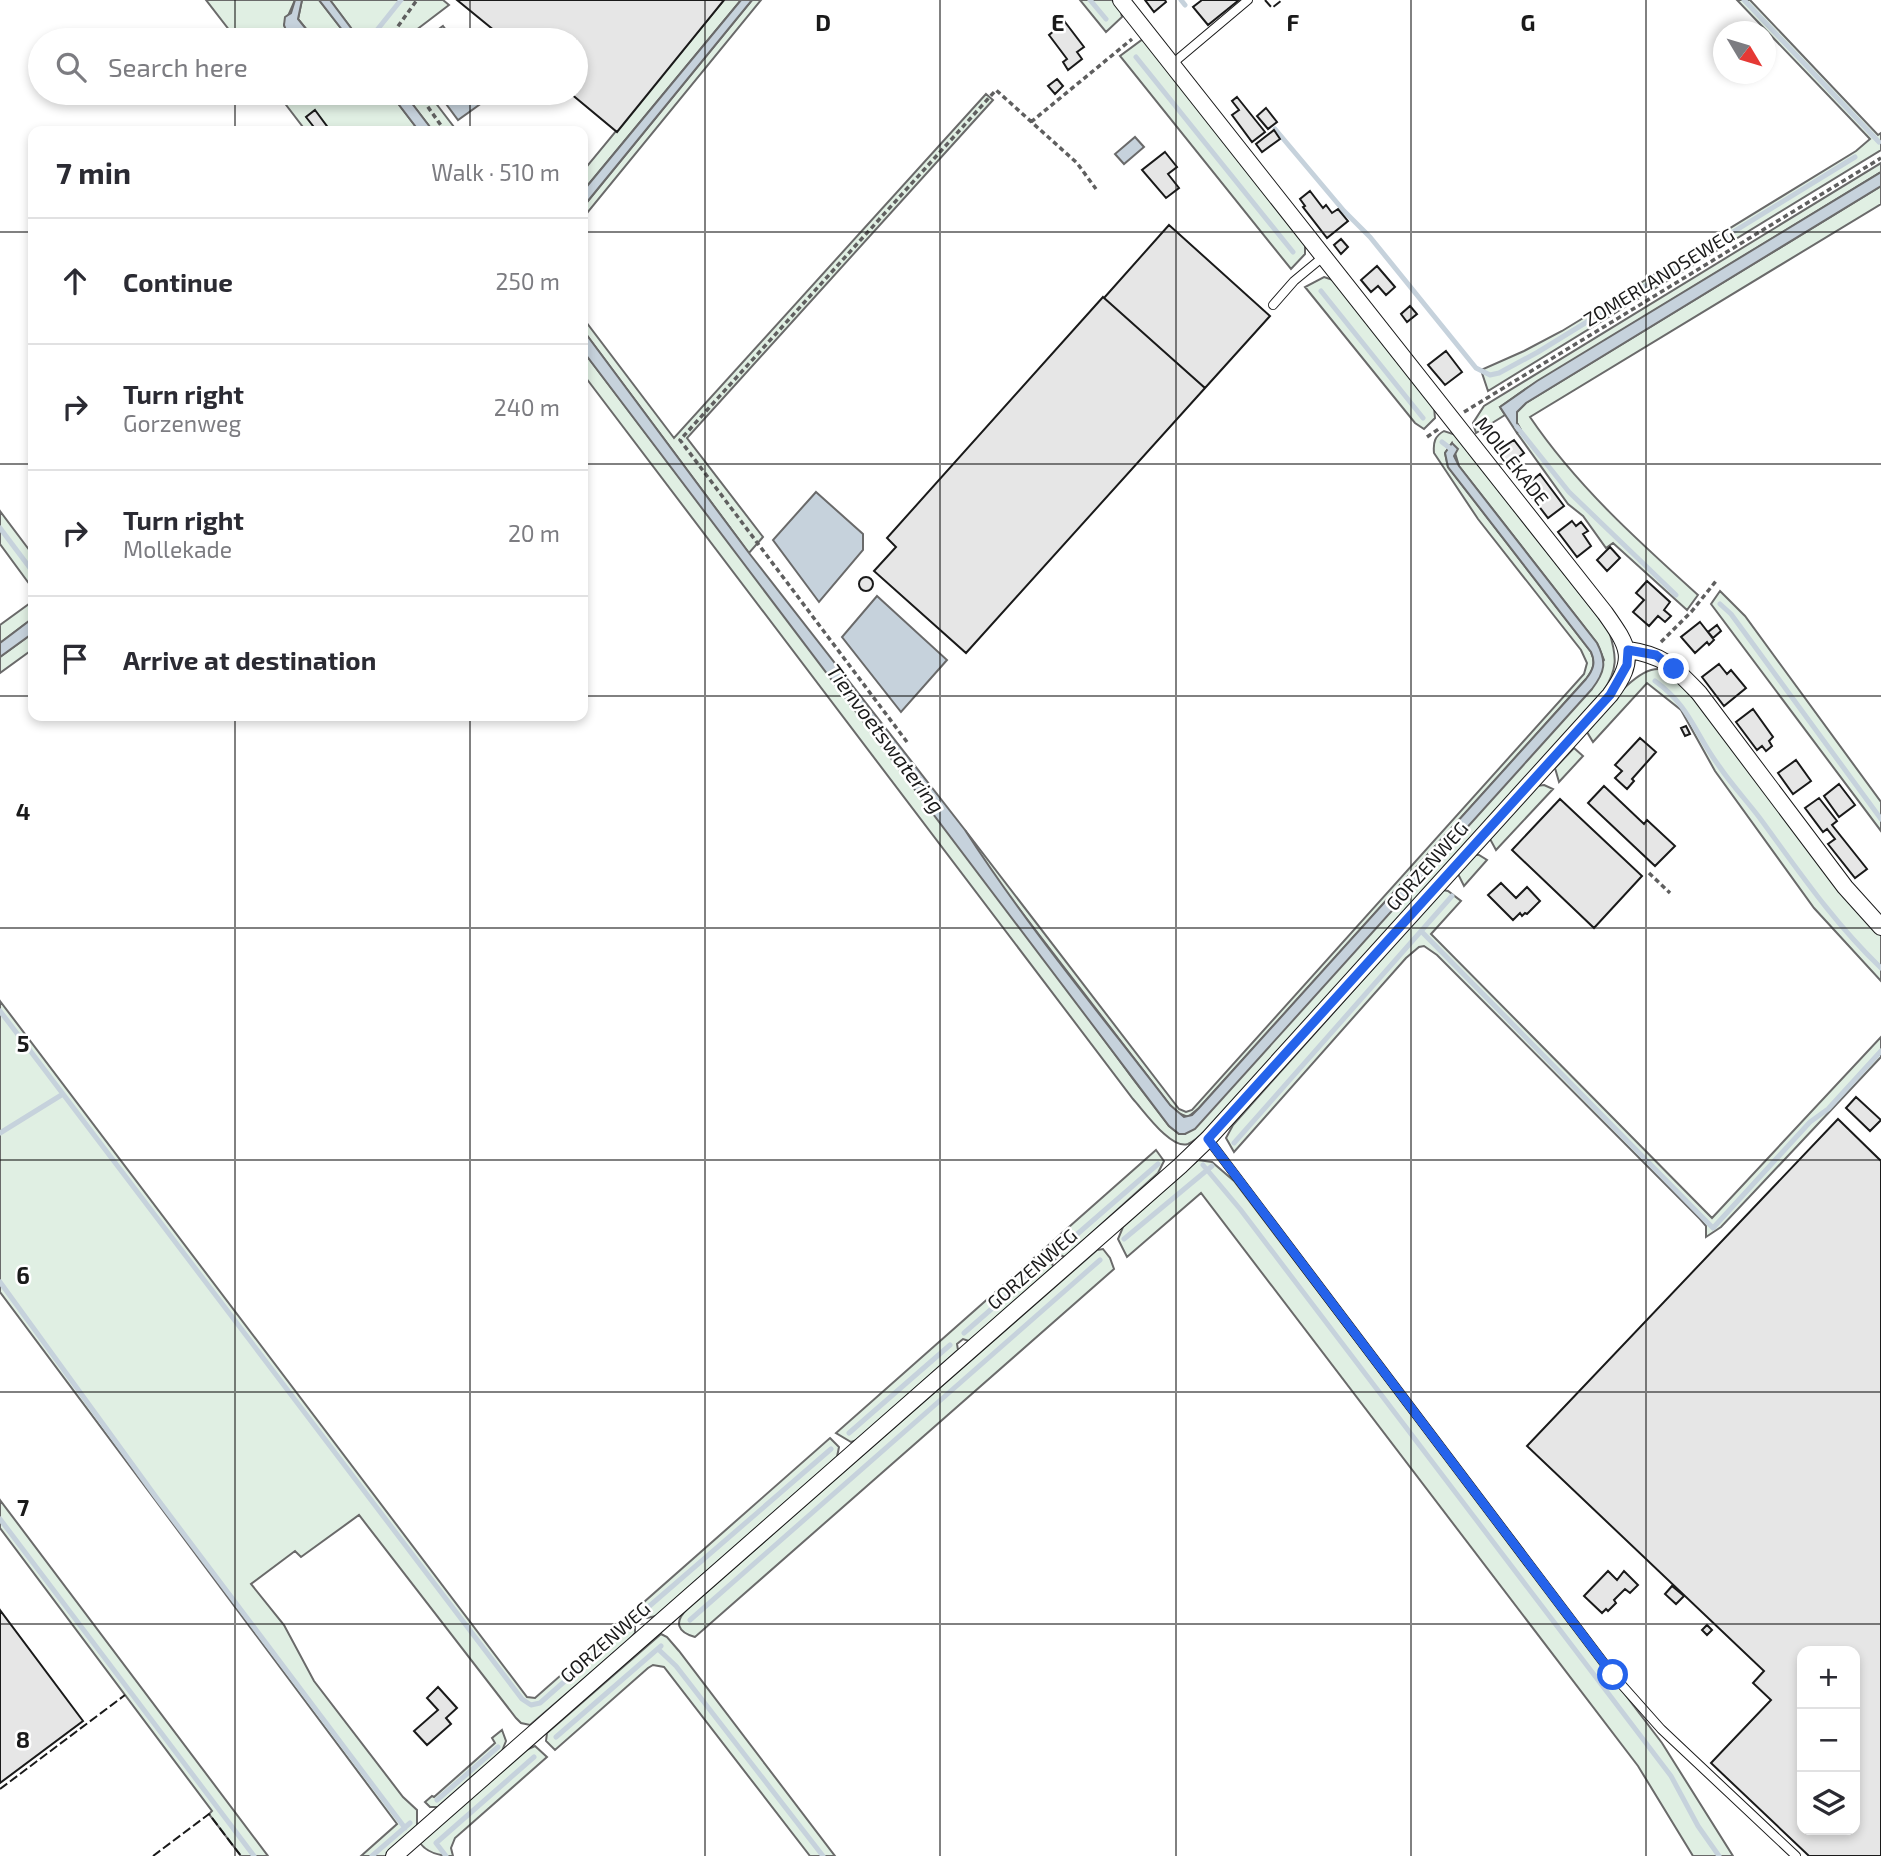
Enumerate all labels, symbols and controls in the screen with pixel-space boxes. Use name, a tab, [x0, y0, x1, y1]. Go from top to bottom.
text: D	[815, 8, 831, 36]
text: E	[1051, 8, 1065, 36]
text: F	[1287, 8, 1300, 36]
text: G	[1521, 8, 1535, 36]
north arrow	[1713, 21, 1776, 84]
search box	[28, 28, 588, 105]
icon: search	[52, 48, 90, 86]
text: Search here	[108, 51, 248, 82]
text: 7 min	[56, 154, 131, 190]
text: Walk · 510 m	[431, 158, 560, 186]
street label: ZOMERLANDSEWEG	[1579, 222, 1738, 331]
icon: ahead	[56, 262, 94, 300]
text: Continue	[123, 266, 233, 297]
text: 250 m	[496, 267, 560, 295]
text: Turn right	[123, 378, 244, 409]
icon: right	[56, 388, 94, 426]
text: 240 m	[494, 393, 560, 421]
text: Gorzenweg	[123, 409, 241, 437]
street label: MOLLEKADE	[1471, 412, 1554, 509]
text: Turn right	[123, 504, 244, 535]
icon: right	[56, 514, 94, 552]
text: 20 m	[508, 519, 560, 547]
text: Mollekade	[123, 535, 232, 563]
icon: arrive	[56, 640, 94, 678]
text: Arrive at destination	[123, 644, 376, 675]
route end	[1658, 653, 1689, 684]
water label: Tienvoetswatering	[822, 659, 950, 818]
text: 4	[16, 797, 30, 825]
street label: GORZENWEG	[1381, 816, 1473, 915]
text: 5	[17, 1029, 29, 1057]
street label: GORZENWEG	[982, 1223, 1081, 1314]
text: 6	[16, 1261, 30, 1289]
text: 7	[17, 1493, 29, 1521]
street label: GORZENWEG	[555, 1596, 654, 1687]
map controls	[1797, 1646, 1860, 1835]
button: +	[1797, 1646, 1860, 1709]
route start	[1597, 1659, 1628, 1690]
button: −	[1797, 1709, 1860, 1772]
text: 8	[16, 1725, 30, 1753]
button: layers	[1797, 1772, 1860, 1835]

